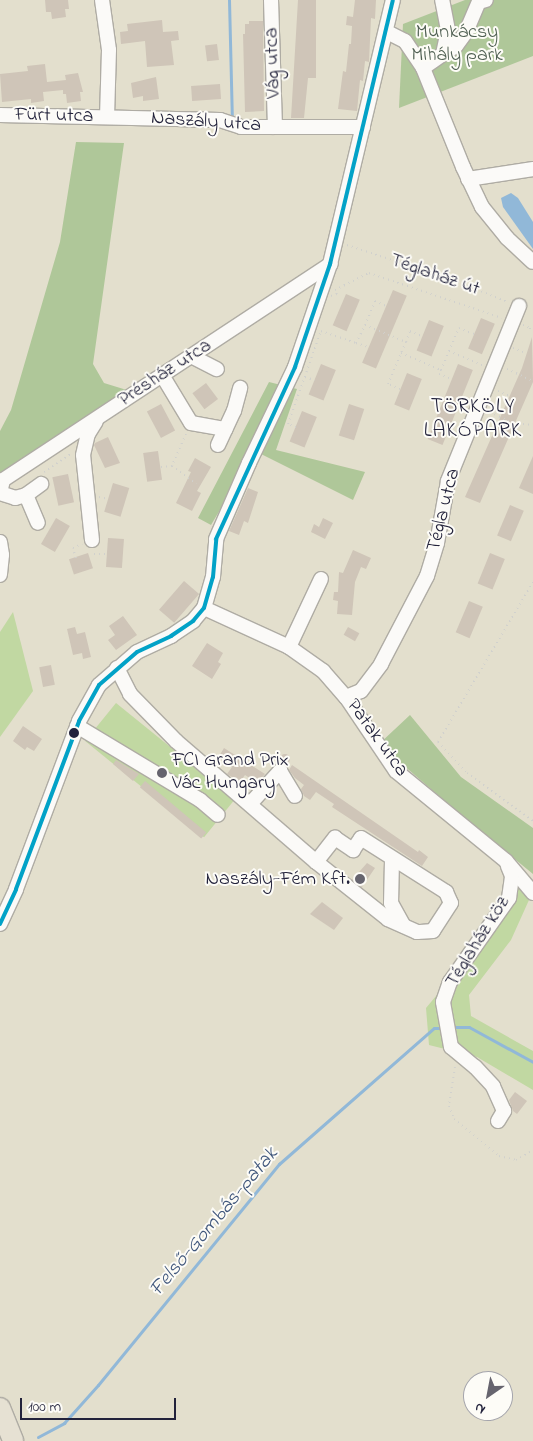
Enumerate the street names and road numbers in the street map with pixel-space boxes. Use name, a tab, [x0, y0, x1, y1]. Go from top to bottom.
street label: Vág utca	[260, 27, 286, 99]
street label: Fürt utca	[14, 103, 94, 129]
street label: Naszály utca	[150, 106, 262, 138]
street label: Téglaház út	[387, 249, 483, 301]
street label: Présház utca	[114, 334, 216, 412]
street label: Tégla utca	[422, 466, 466, 554]
street label: Patak utca	[341, 694, 413, 782]
street label: Téglaház köz	[441, 892, 515, 992]

